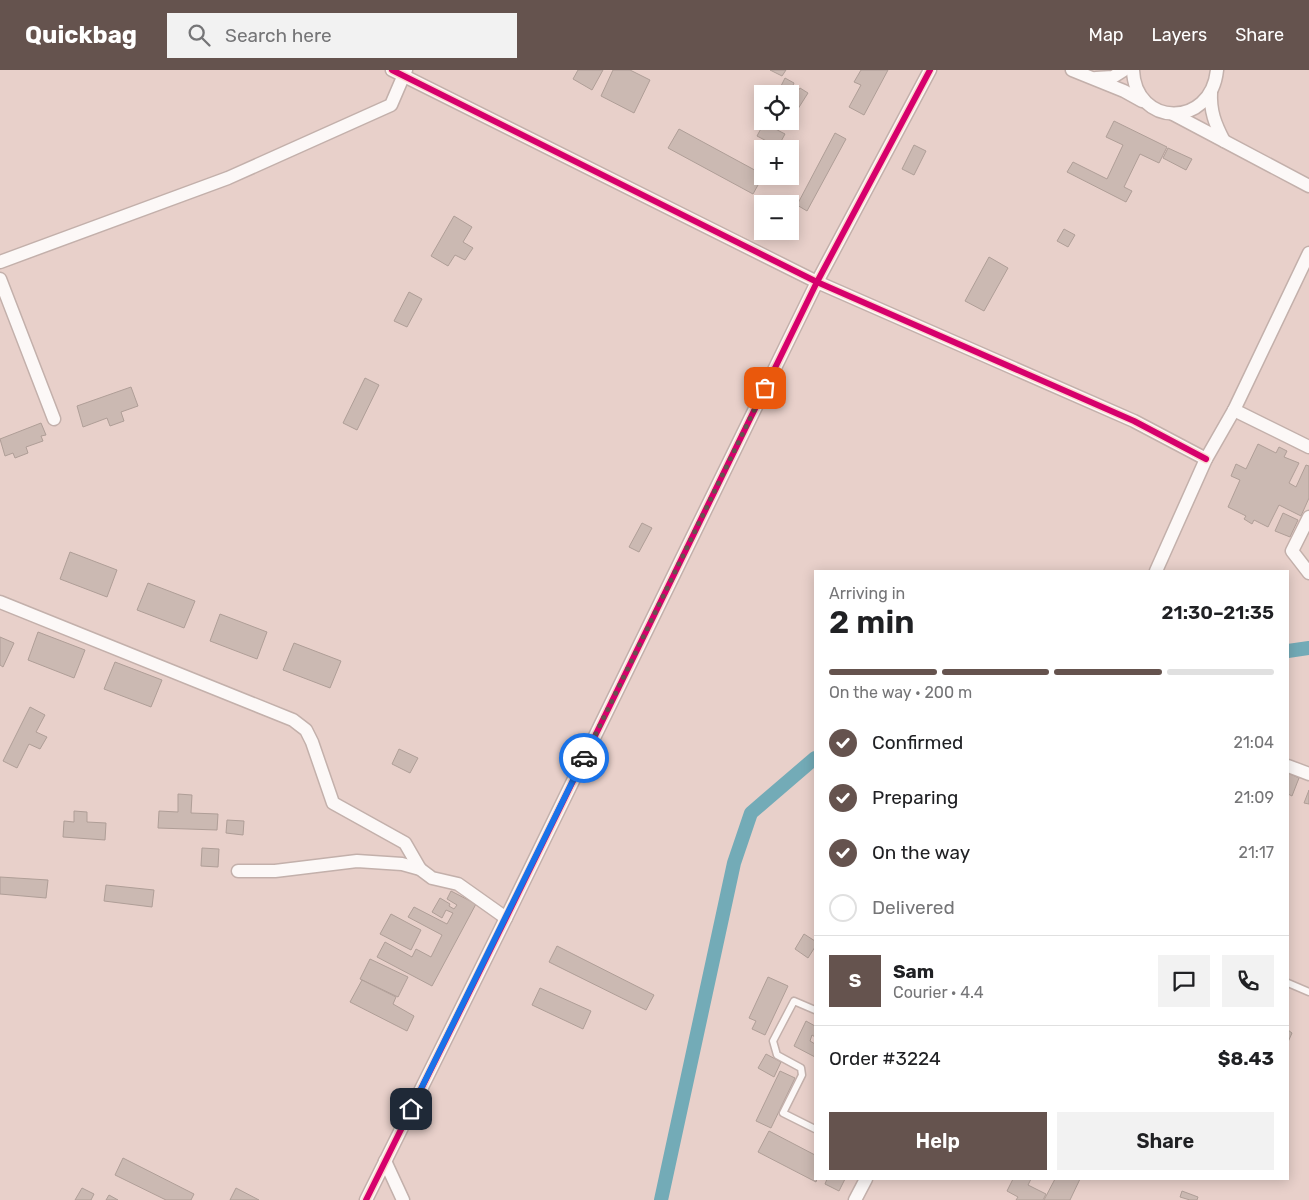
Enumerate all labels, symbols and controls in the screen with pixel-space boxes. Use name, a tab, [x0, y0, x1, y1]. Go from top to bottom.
search box	[167, 13, 517, 58]
text: Quickbag	[25, 21, 137, 49]
icon: search	[185, 21, 213, 49]
text: Search here	[225, 24, 332, 47]
text: Map	[1089, 24, 1124, 46]
text: Layers	[1152, 24, 1207, 46]
text: Share	[1235, 24, 1284, 46]
map controls	[754, 85, 799, 240]
button: locate	[754, 85, 799, 130]
button: +	[754, 140, 799, 185]
button: −	[754, 195, 799, 240]
pin	[744, 367, 786, 409]
icon: bag	[751, 374, 779, 402]
text: Arriving in	[829, 584, 905, 603]
text: 21:30–21:35	[1162, 601, 1274, 624]
text: 2 min	[829, 603, 914, 641]
text: On the way · 200 m	[829, 683, 972, 702]
icon: check	[829, 729, 857, 757]
text: Confirmed	[872, 731, 963, 754]
courier	[559, 733, 609, 783]
text: 21:04	[1234, 733, 1274, 752]
icon: car	[570, 744, 598, 772]
icon: check	[829, 784, 857, 812]
text: Preparing	[872, 786, 958, 809]
text: 21:09	[1234, 788, 1274, 807]
icon: check	[829, 839, 857, 867]
text: On the way	[872, 841, 970, 864]
text: 21:17	[1239, 843, 1274, 862]
text: Delivered	[872, 896, 955, 919]
button: chat	[1158, 955, 1210, 1007]
button: phone	[1222, 955, 1274, 1007]
text: Sam	[893, 960, 934, 983]
text: S	[849, 969, 861, 992]
text: Courier · 4.4	[893, 983, 984, 1002]
text: Order #3224	[829, 1047, 941, 1070]
text: $8.43	[1218, 1047, 1274, 1070]
pin	[390, 1088, 432, 1130]
icon: home	[397, 1095, 425, 1123]
button: Help	[829, 1112, 1047, 1170]
button: Share	[1057, 1112, 1274, 1170]

